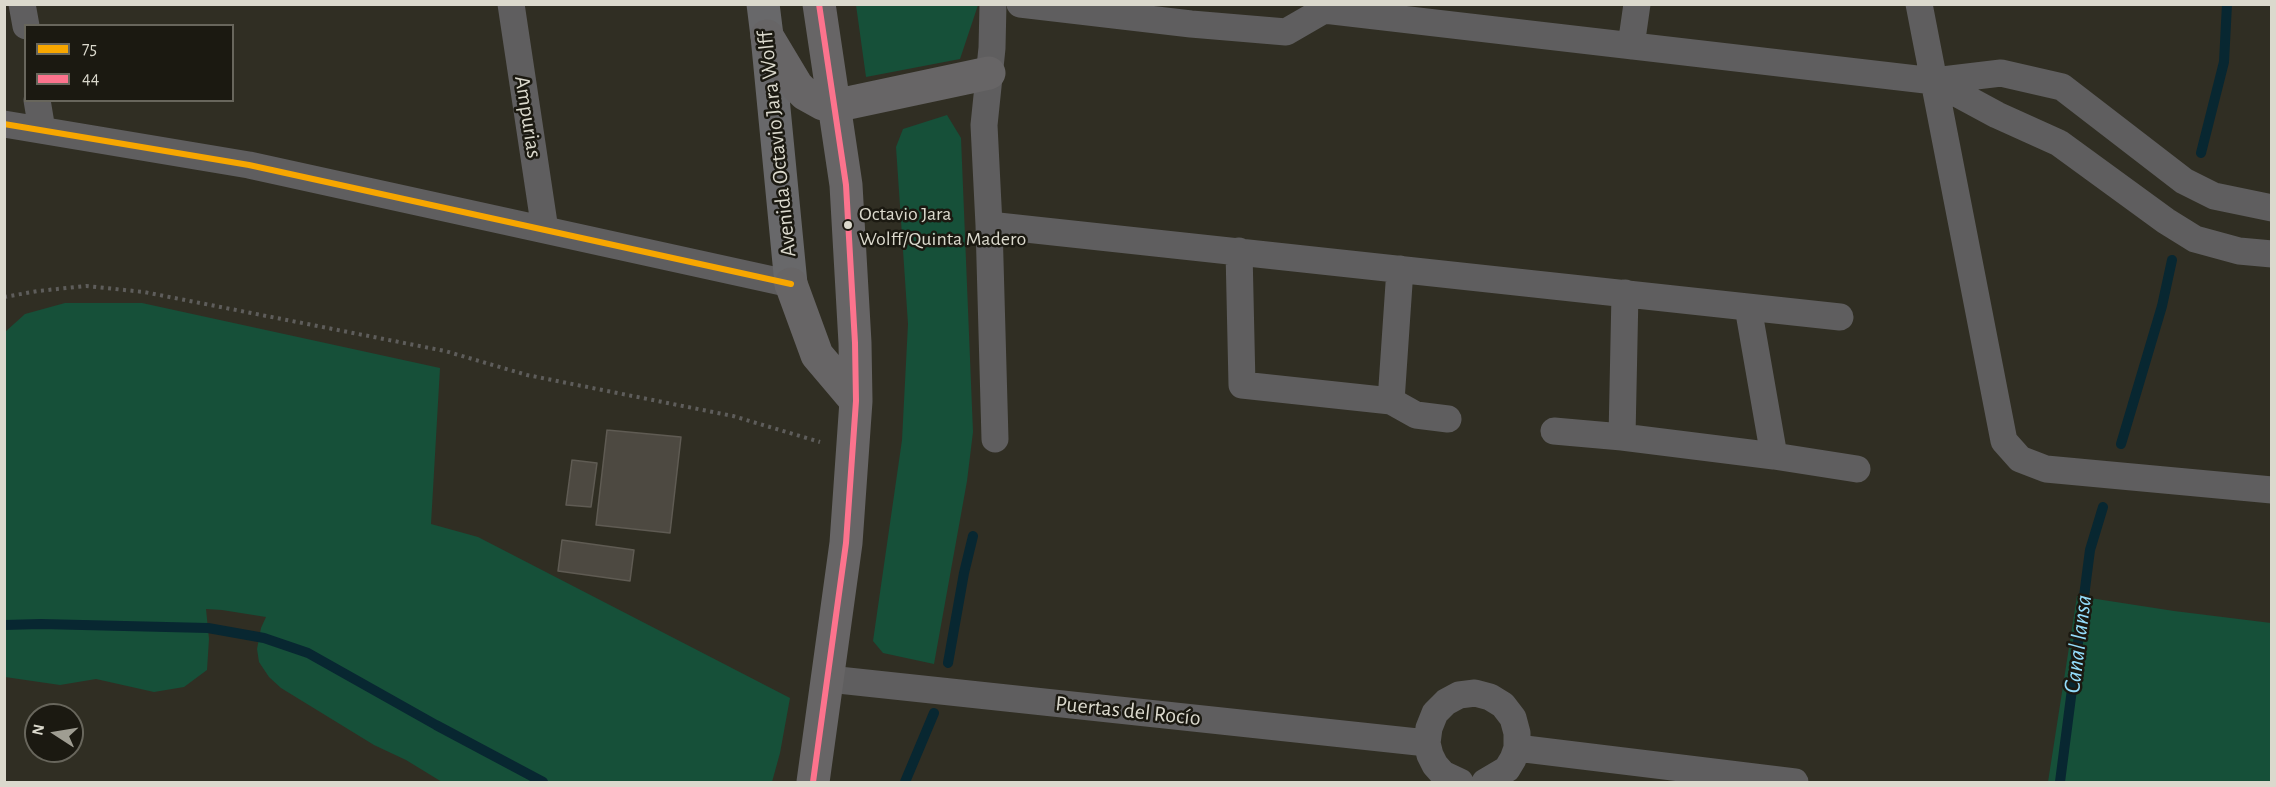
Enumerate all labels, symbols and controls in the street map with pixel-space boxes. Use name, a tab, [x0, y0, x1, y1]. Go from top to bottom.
legend	[24, 24, 234, 102]
street label: Avenida Octavio Jara Wolff	[752, 30, 802, 258]
text: 75	[82, 40, 97, 58]
text: 44	[82, 70, 99, 88]
street label: Ampurias	[508, 74, 548, 160]
place label: Octavio Jara Wolff/Quinta Madero	[859, 202, 1026, 249]
marker: Octavio Jara Wolff/Quinta Madero	[842, 219, 854, 231]
water label: Canal Iansa	[2058, 593, 2098, 695]
street label: Puertas del Rocío	[1054, 690, 1202, 732]
north arrow	[24, 703, 84, 763]
text: N	[29, 723, 47, 737]

